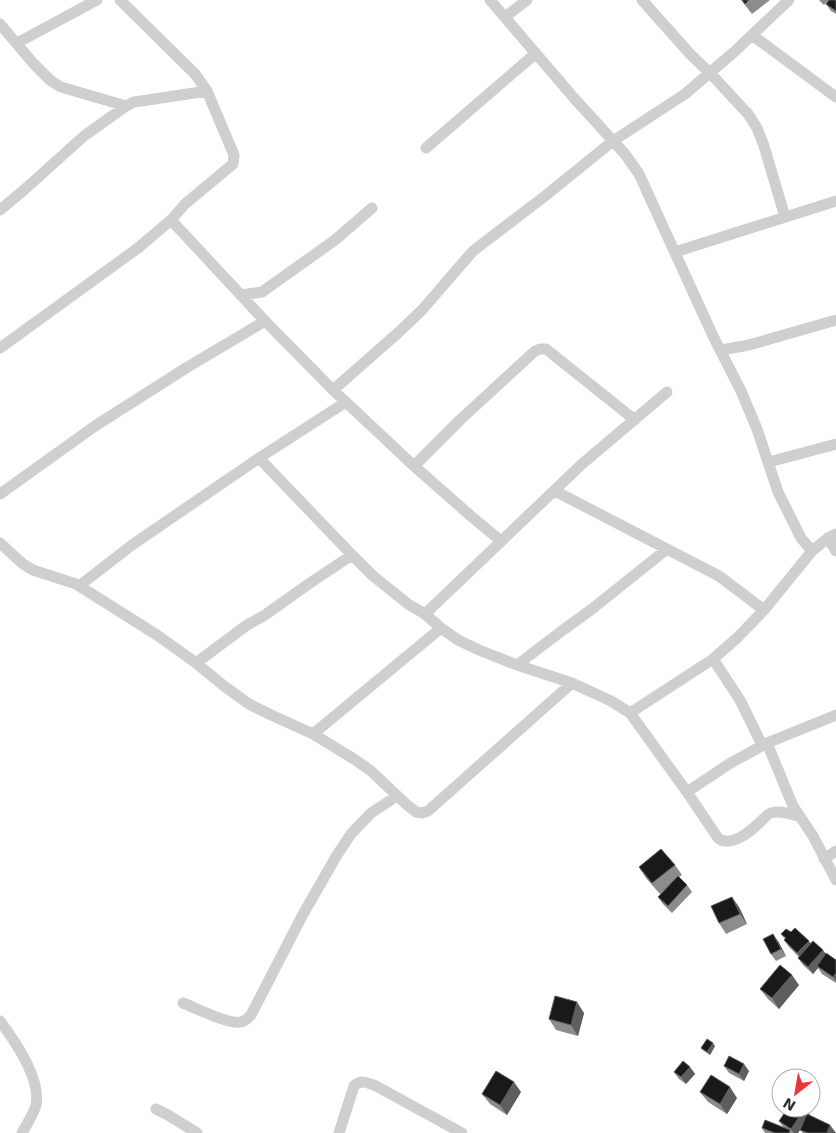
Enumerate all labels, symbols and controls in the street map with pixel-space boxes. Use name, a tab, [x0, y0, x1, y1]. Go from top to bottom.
north arrow	[771, 1068, 821, 1118]
text: N	[780, 1094, 798, 1114]

